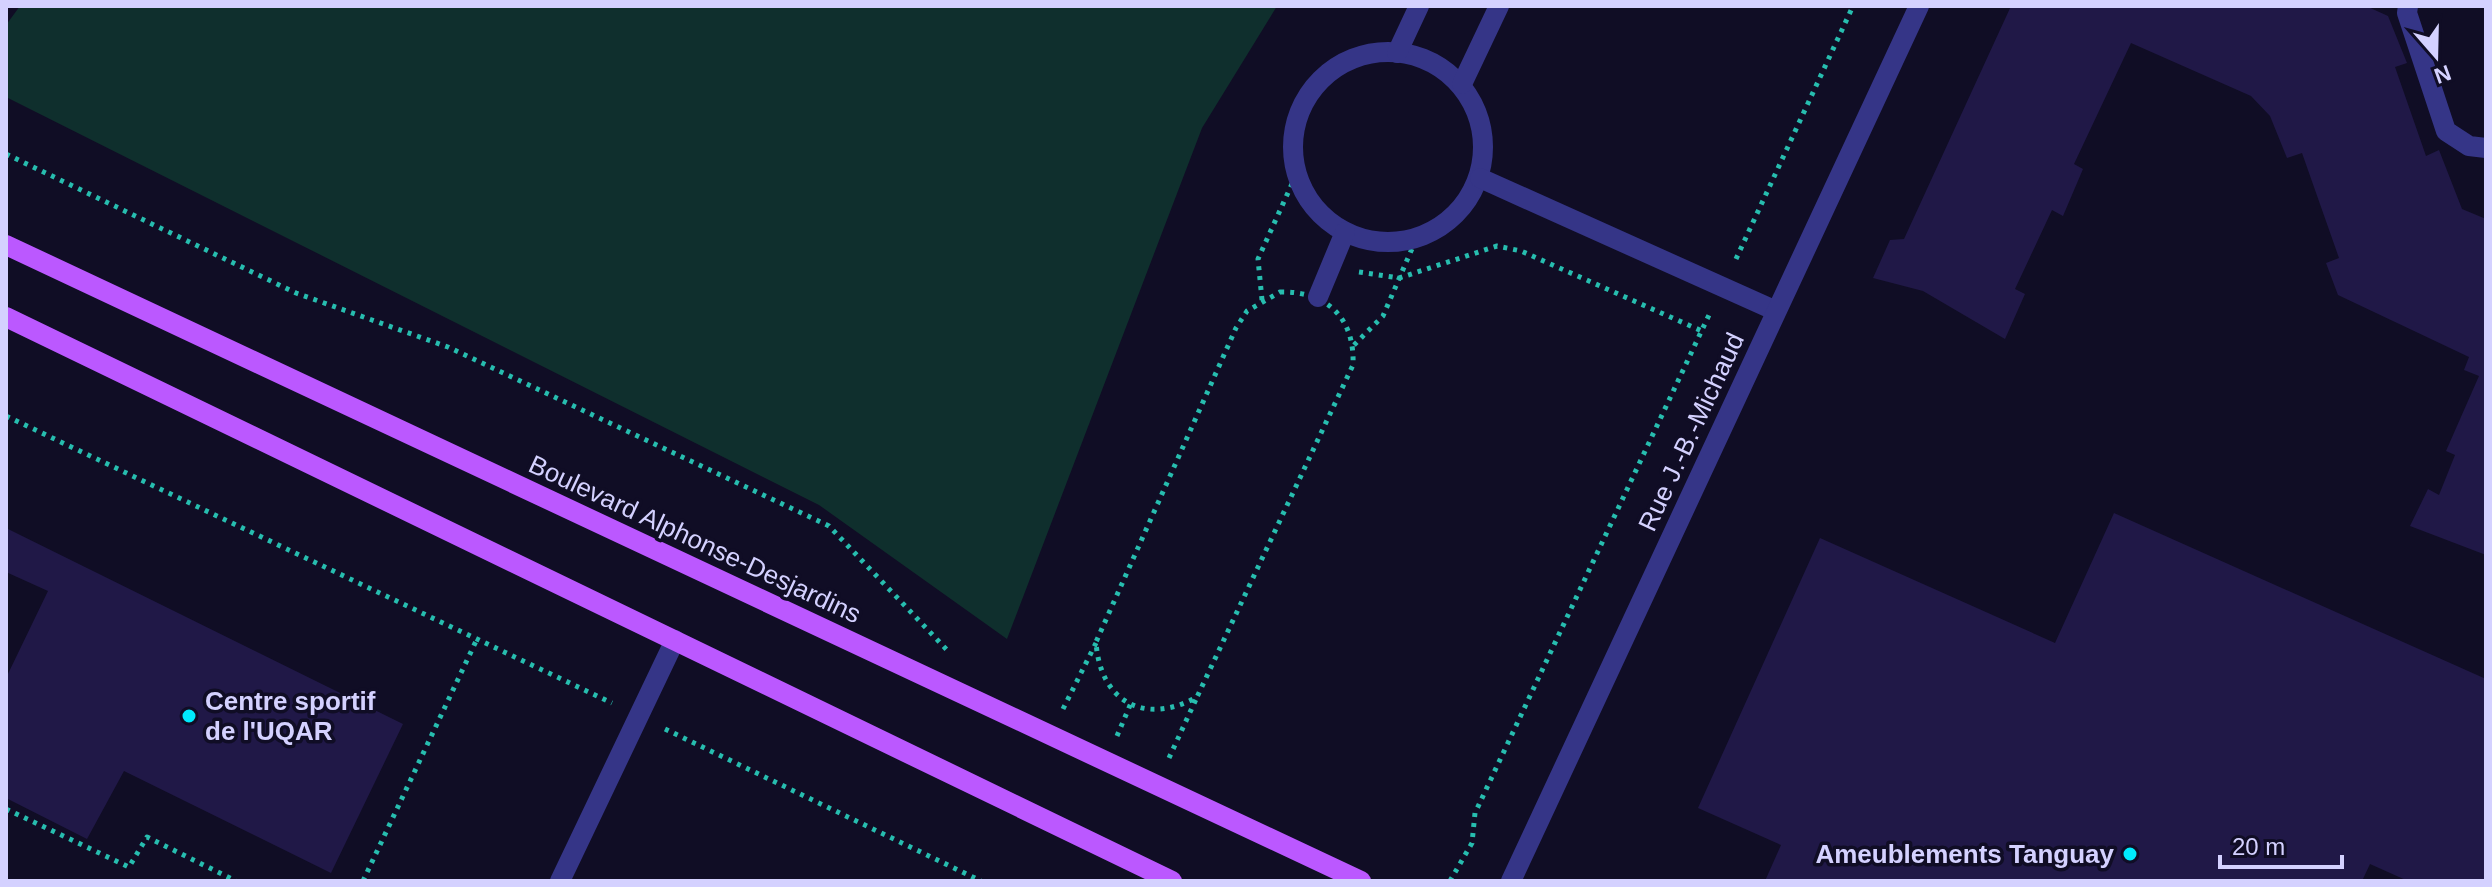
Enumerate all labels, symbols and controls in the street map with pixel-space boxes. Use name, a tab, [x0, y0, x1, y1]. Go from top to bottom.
north arrow	[2396, 16, 2476, 96]
text: N	[2431, 60, 2454, 89]
street label: Rue J.-B.-Michaud	[1632, 328, 1750, 536]
street label: Boulevard Alphonse-Desjardins	[524, 449, 866, 629]
place label: Centre sportif de l'UQAR	[205, 686, 376, 746]
marker: Centre sportif de l'UQAR	[180, 707, 198, 725]
scale bar	[2220, 819, 2342, 869]
text: 20 m	[2232, 833, 2285, 860]
place label: Ameublements Tanguay	[1815, 839, 2115, 869]
marker: Ameublements Tanguay	[2121, 845, 2139, 863]

